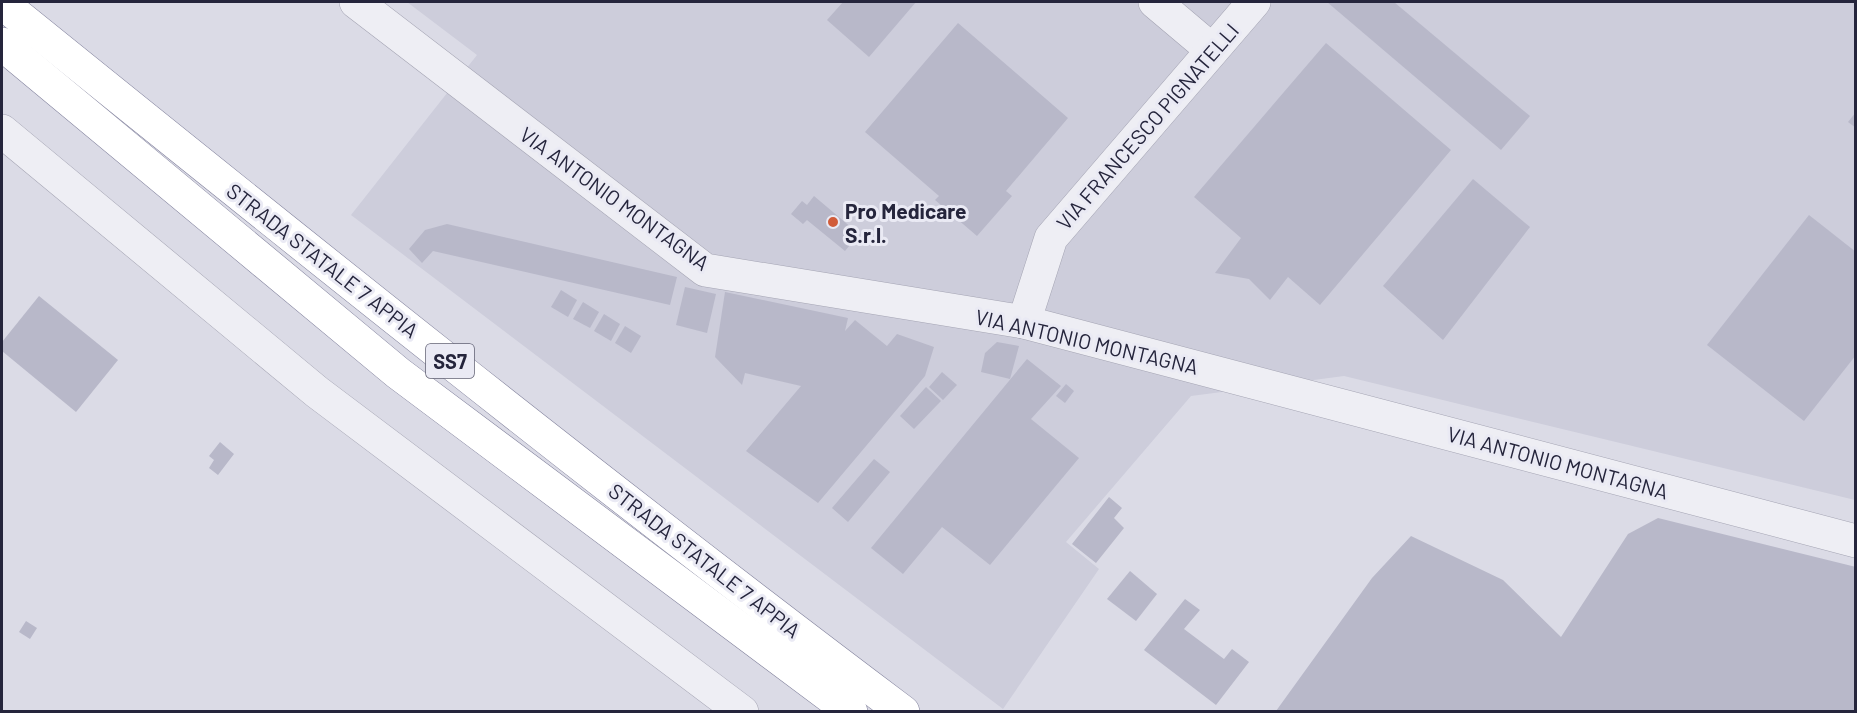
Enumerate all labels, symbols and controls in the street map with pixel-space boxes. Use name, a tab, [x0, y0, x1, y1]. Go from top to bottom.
street label: VIA FRANCESCO PIGNATELLI	[1051, 18, 1243, 234]
street label: VIA ANTONIO MONTAGNA	[515, 121, 715, 275]
street label: STRADA STATALE 7 APPIA	[222, 178, 424, 343]
place label: Pro Medicare S.r.l.	[845, 198, 967, 247]
marker: Pro Medicare S.r.l.	[826, 215, 840, 229]
street label: VIA ANTONIO MONTAGNA	[973, 303, 1201, 379]
road number: SS7	[426, 344, 474, 378]
street label: VIA ANTONIO MONTAGNA	[1445, 420, 1672, 504]
street label: STRADA STATALE 7 APPIA	[604, 478, 806, 643]

